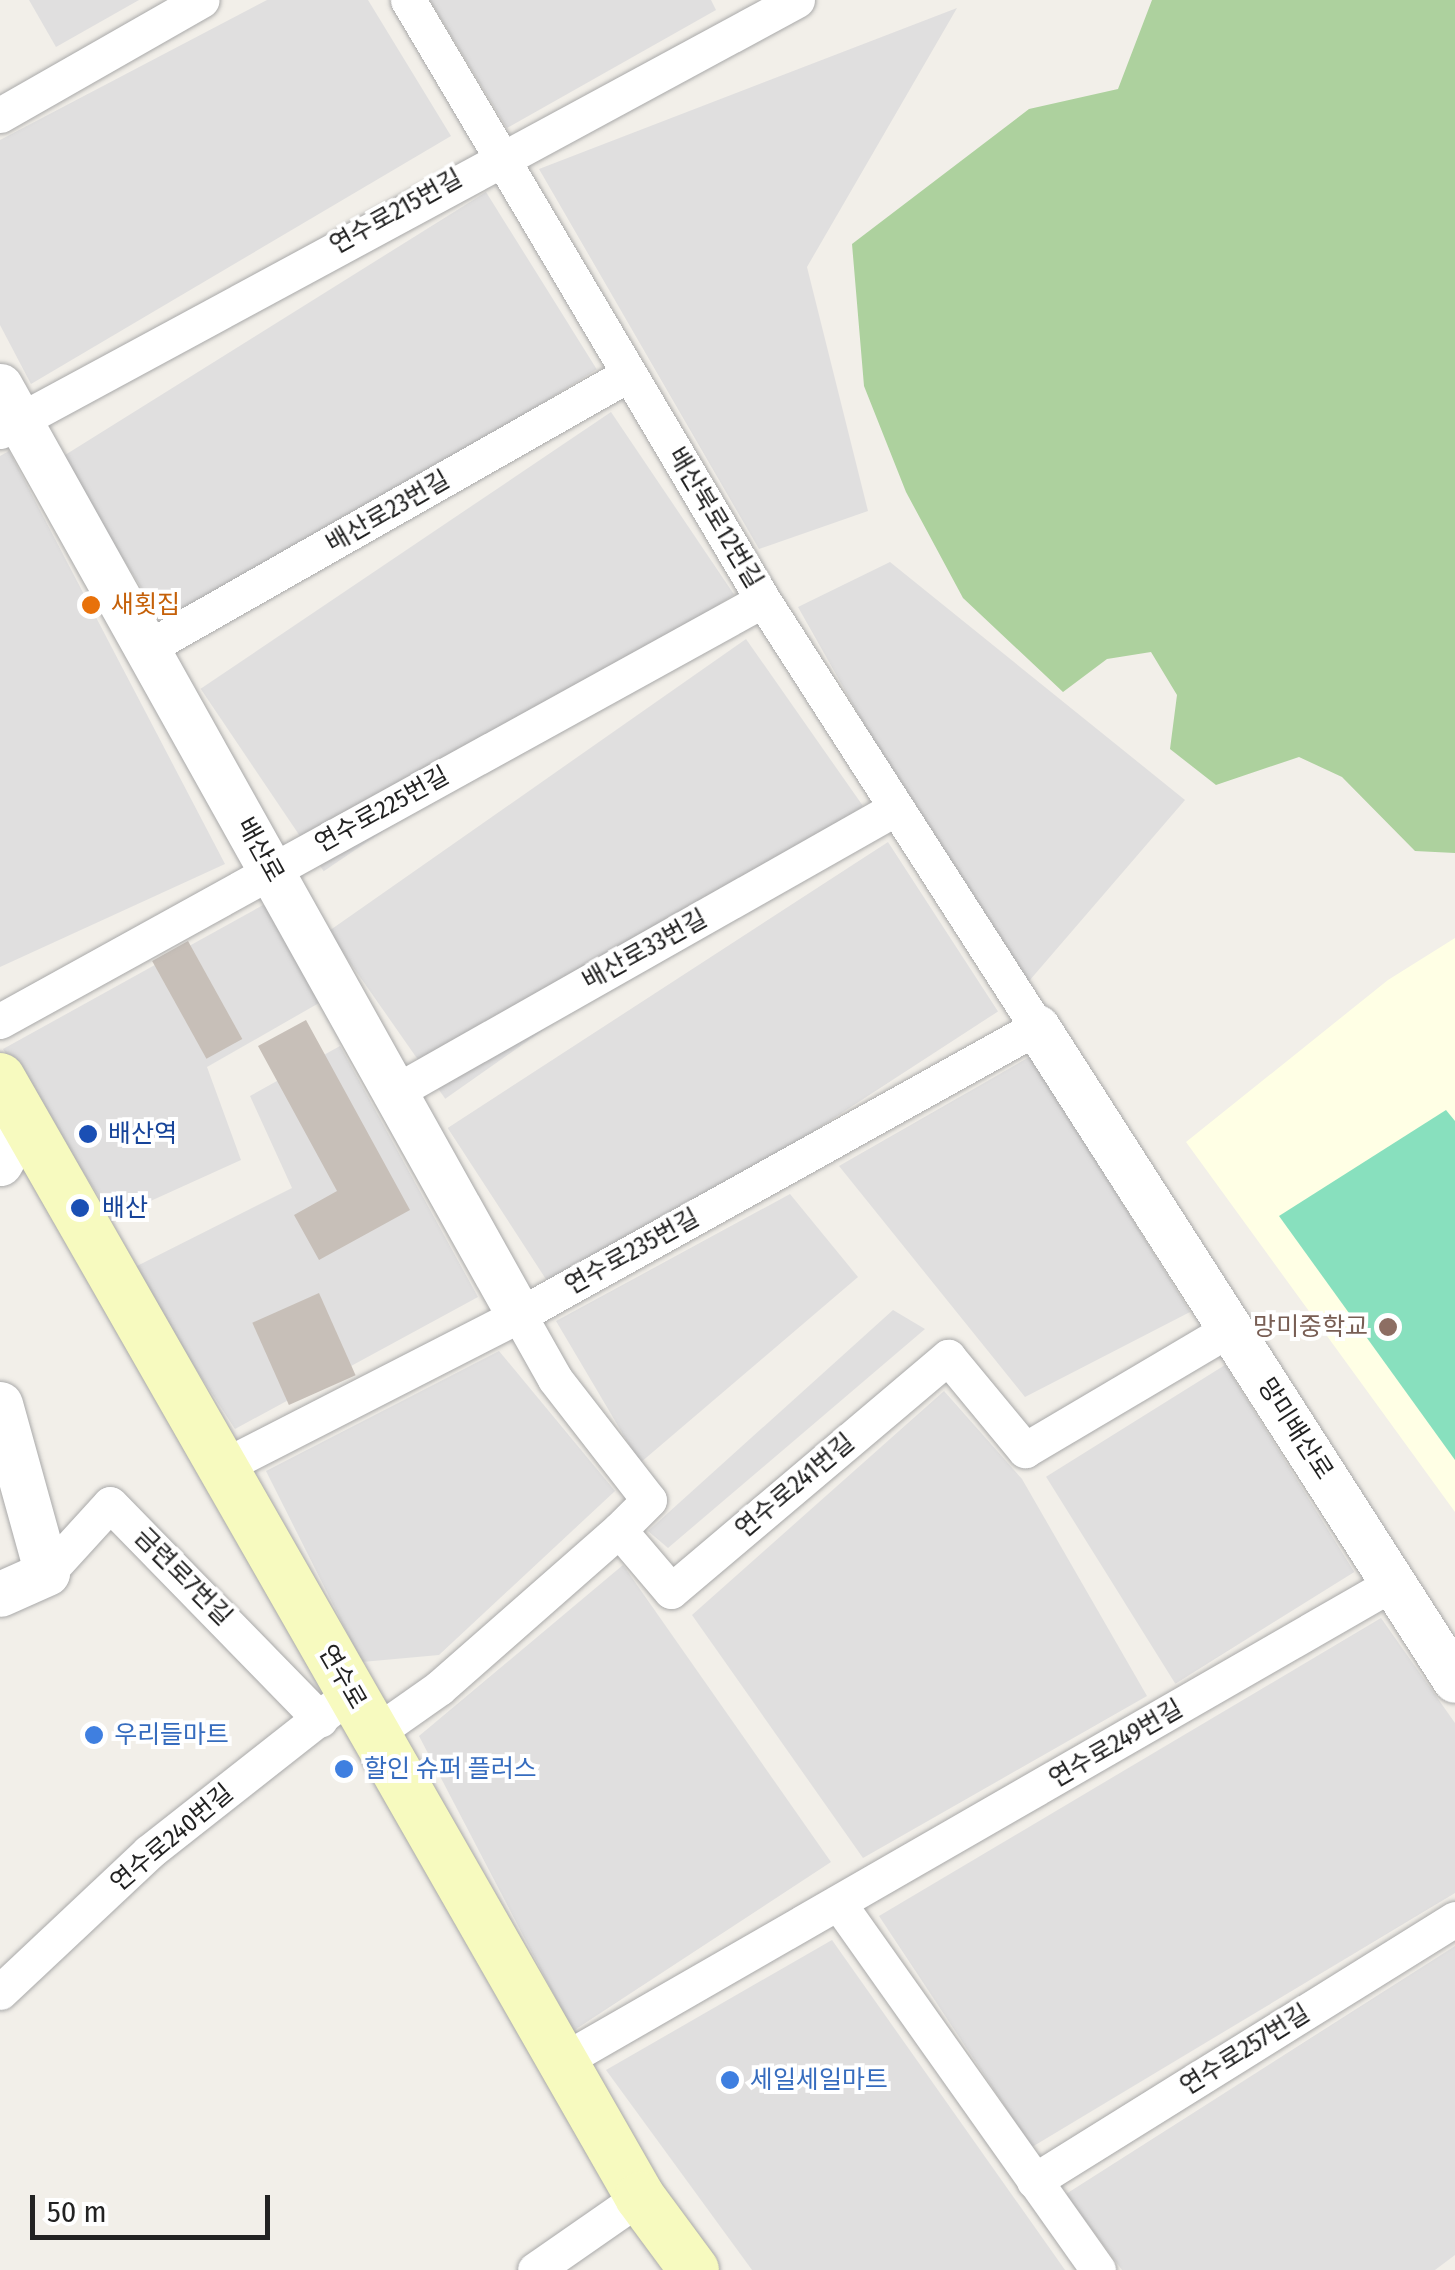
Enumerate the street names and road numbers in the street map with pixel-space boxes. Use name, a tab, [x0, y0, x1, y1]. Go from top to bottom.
street label: 연수로215번길	[325, 163, 467, 261]
street label: 배산북로12번길	[661, 442, 769, 594]
street label: 배산로23번길	[321, 465, 455, 559]
street label: 연수로225번길	[310, 761, 454, 859]
street label: 배산로	[230, 813, 290, 887]
street label: 배산로33번길	[578, 904, 712, 996]
street label: 연수로235번길	[560, 1203, 704, 1301]
street label: 망미배산로	[1251, 1373, 1339, 1485]
street label: 연수로241번길	[729, 1428, 861, 1544]
street label: 금련로7번길	[128, 1522, 238, 1632]
street label: 연수로	[312, 1640, 372, 1714]
street label: 연수로249번길	[1044, 1694, 1188, 1794]
street label: 연수로240번길	[105, 1778, 239, 1898]
street label: 연수로257번길	[1175, 1998, 1315, 2102]

